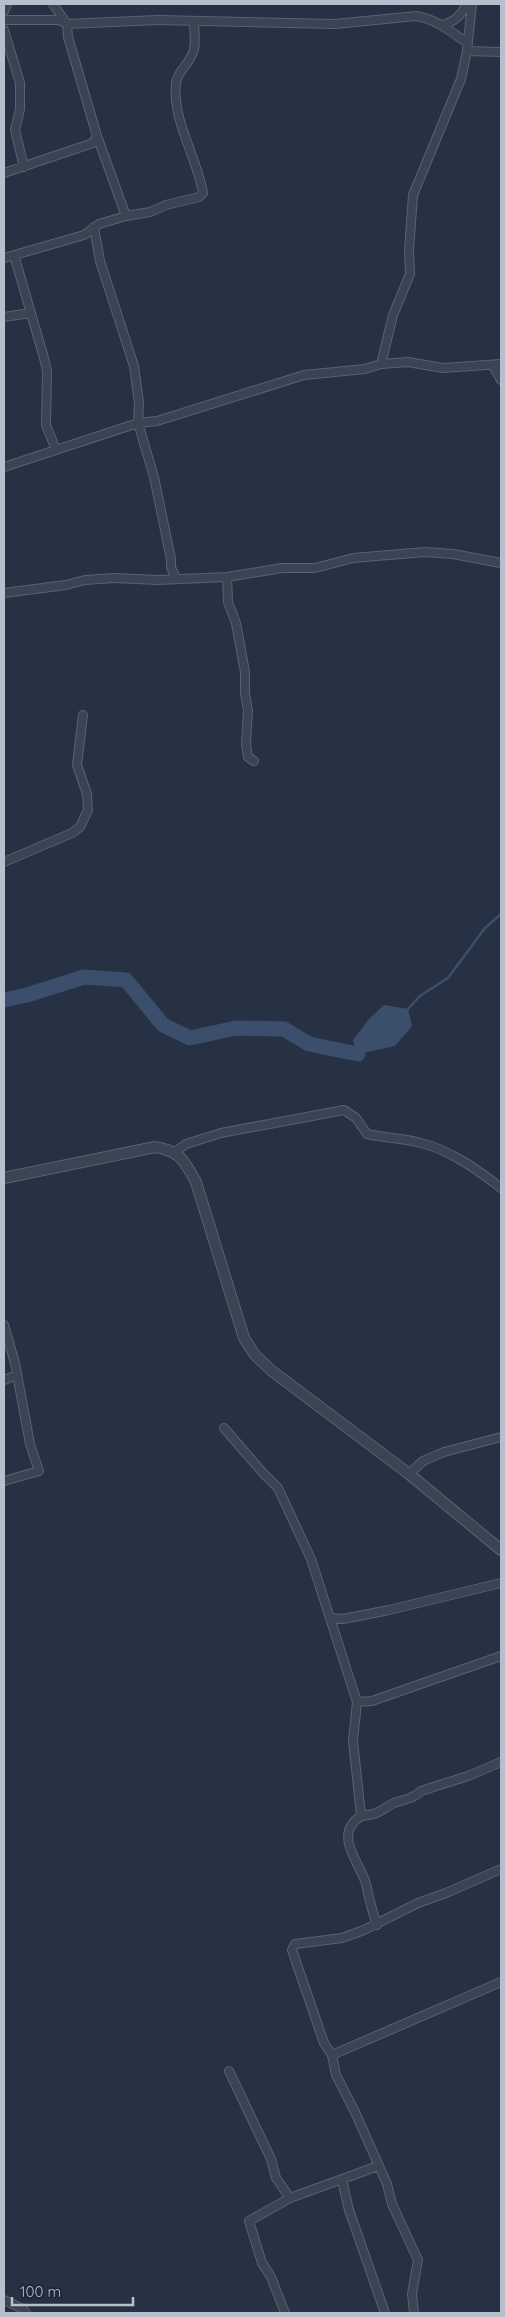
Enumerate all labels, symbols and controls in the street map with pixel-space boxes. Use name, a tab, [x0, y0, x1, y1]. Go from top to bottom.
scale bar	[12, 2274, 134, 2306]
text: 100 m	[20, 2282, 61, 2301]

